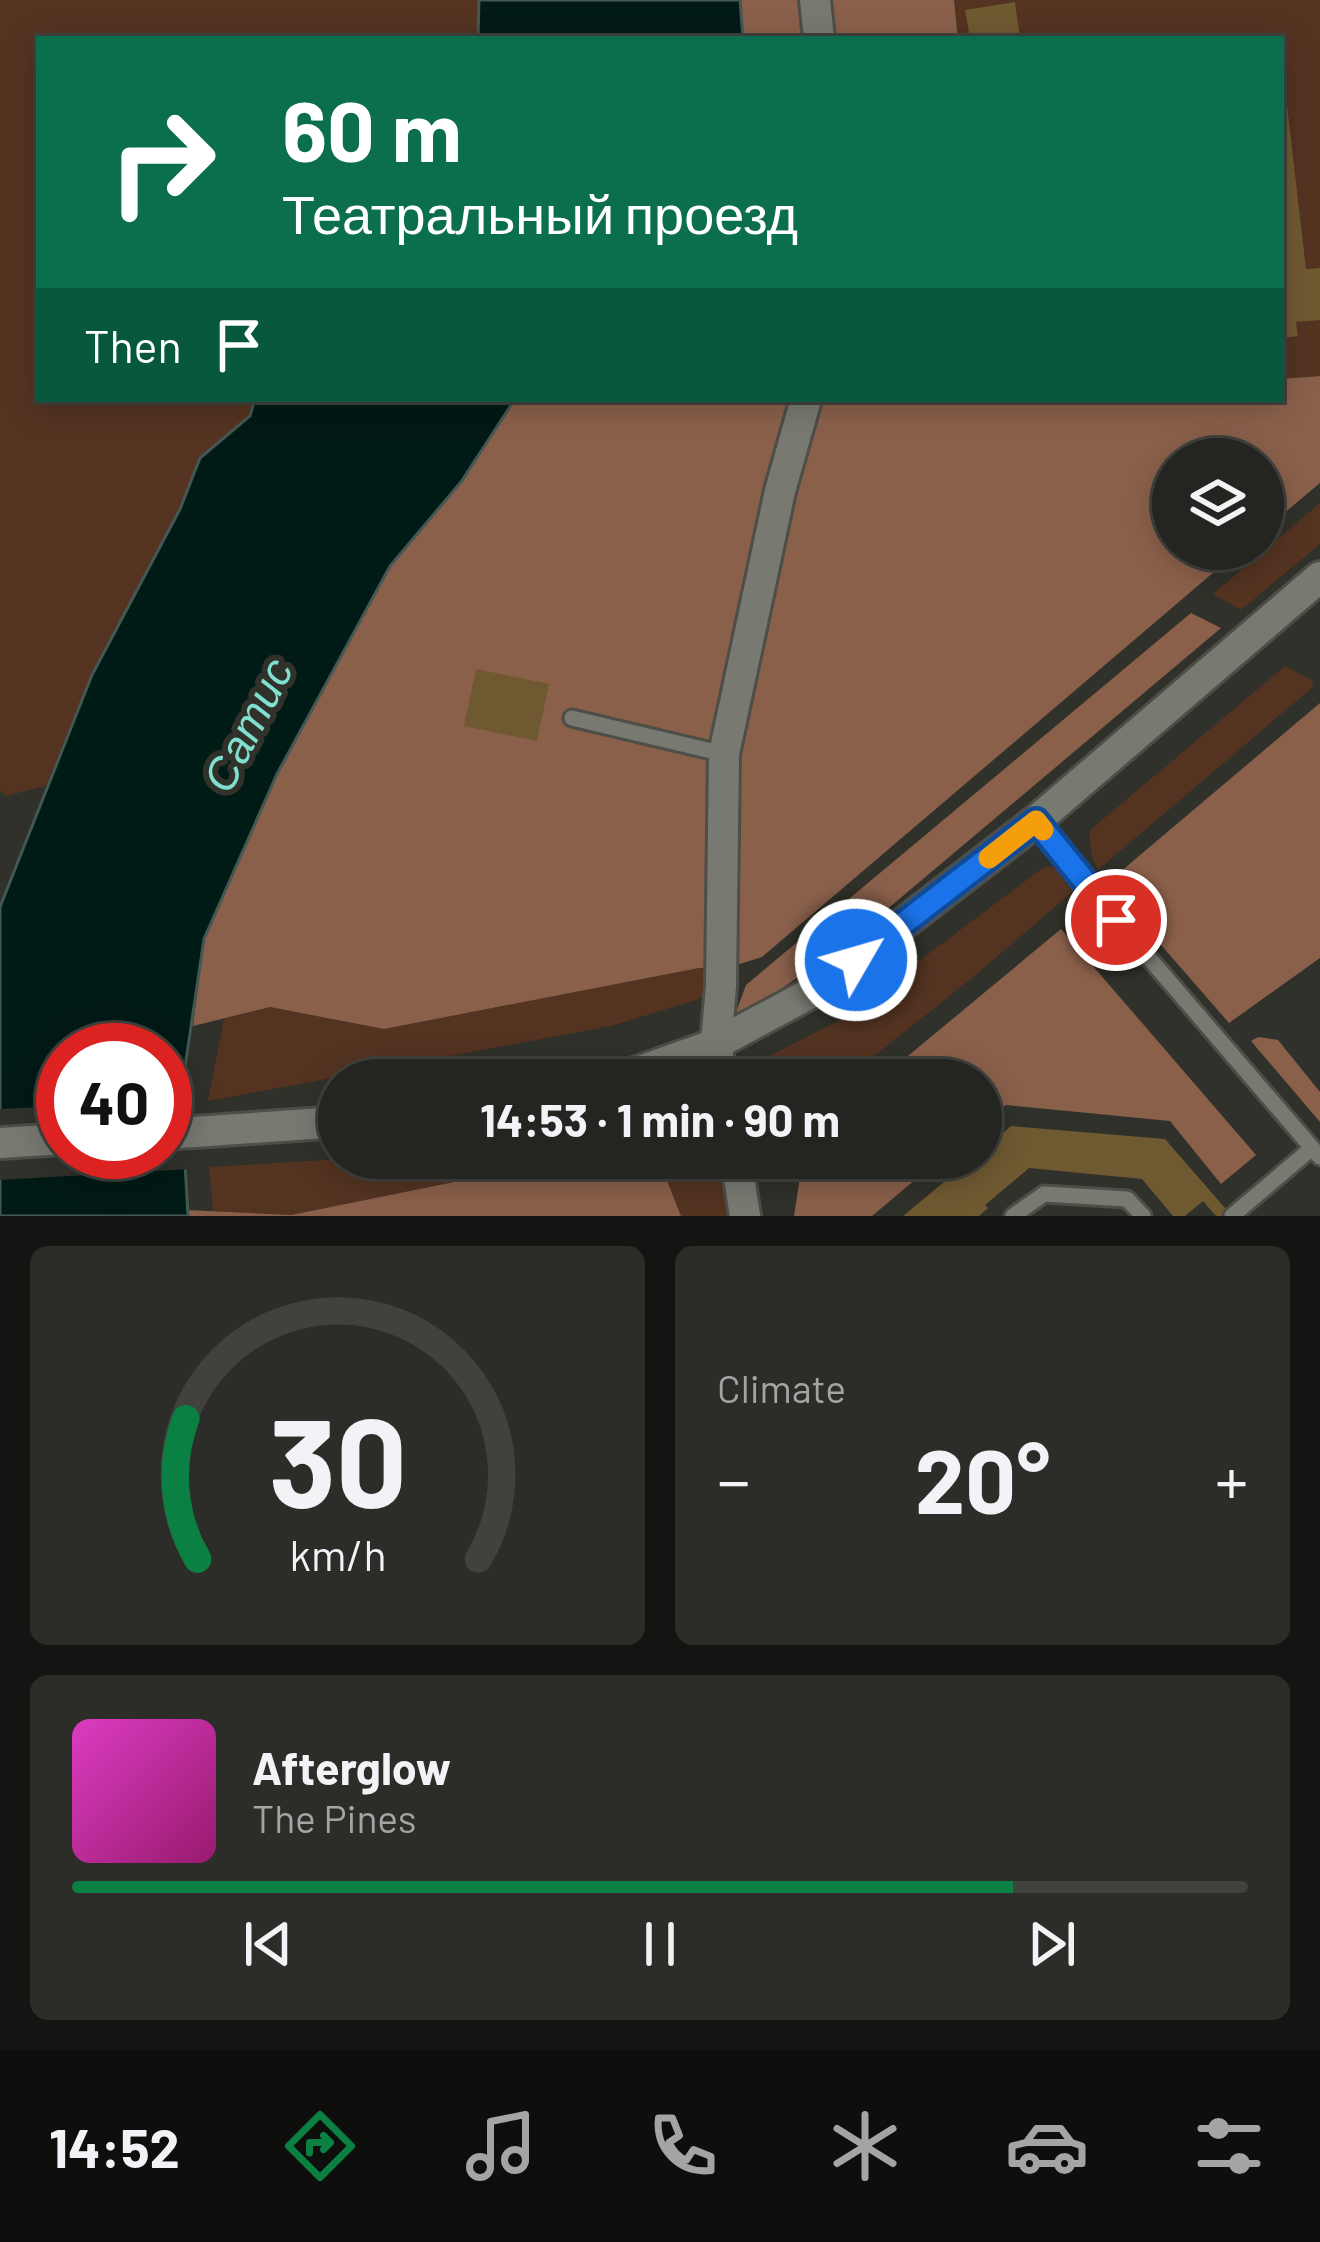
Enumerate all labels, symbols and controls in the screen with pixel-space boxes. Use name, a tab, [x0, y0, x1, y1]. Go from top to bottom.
text: 60 m	[282, 78, 462, 179]
icon: right	[84, 84, 240, 240]
text: Театральный проезд	[282, 180, 798, 245]
icon: arrive	[206, 312, 272, 378]
text: Then	[84, 318, 182, 372]
map controls	[1152, 438, 1284, 570]
button: layers	[1152, 438, 1284, 570]
water label: Сатис	[189, 648, 303, 800]
pin	[1065, 869, 1167, 971]
icon: arrive	[1083, 887, 1149, 953]
position arrow	[793, 897, 919, 1023]
speed limit sign: 40	[36, 1023, 192, 1179]
text: 14:53 · 1 min · 90 m	[480, 1092, 840, 1146]
text: Climate	[717, 1364, 846, 1411]
text: 30	[268, 1383, 407, 1533]
text: 20°	[915, 1424, 1050, 1532]
text: −	[717, 1439, 750, 1518]
text: +	[1215, 1439, 1248, 1518]
text: km/h	[289, 1527, 386, 1579]
text: Afterglow	[252, 1740, 451, 1794]
text: The Pines	[252, 1794, 417, 1841]
icon: previous	[235, 1911, 301, 1977]
icon: pause	[627, 1911, 693, 1977]
icon: next	[1019, 1911, 1085, 1977]
icon: directions	[278, 2104, 362, 2188]
icon: music	[459, 2104, 543, 2188]
icon: phone	[641, 2104, 725, 2188]
icon: climate	[823, 2104, 907, 2188]
icon: car	[1005, 2104, 1089, 2188]
icon: filters	[1187, 2104, 1271, 2188]
text: 14:52	[49, 2114, 180, 2179]

